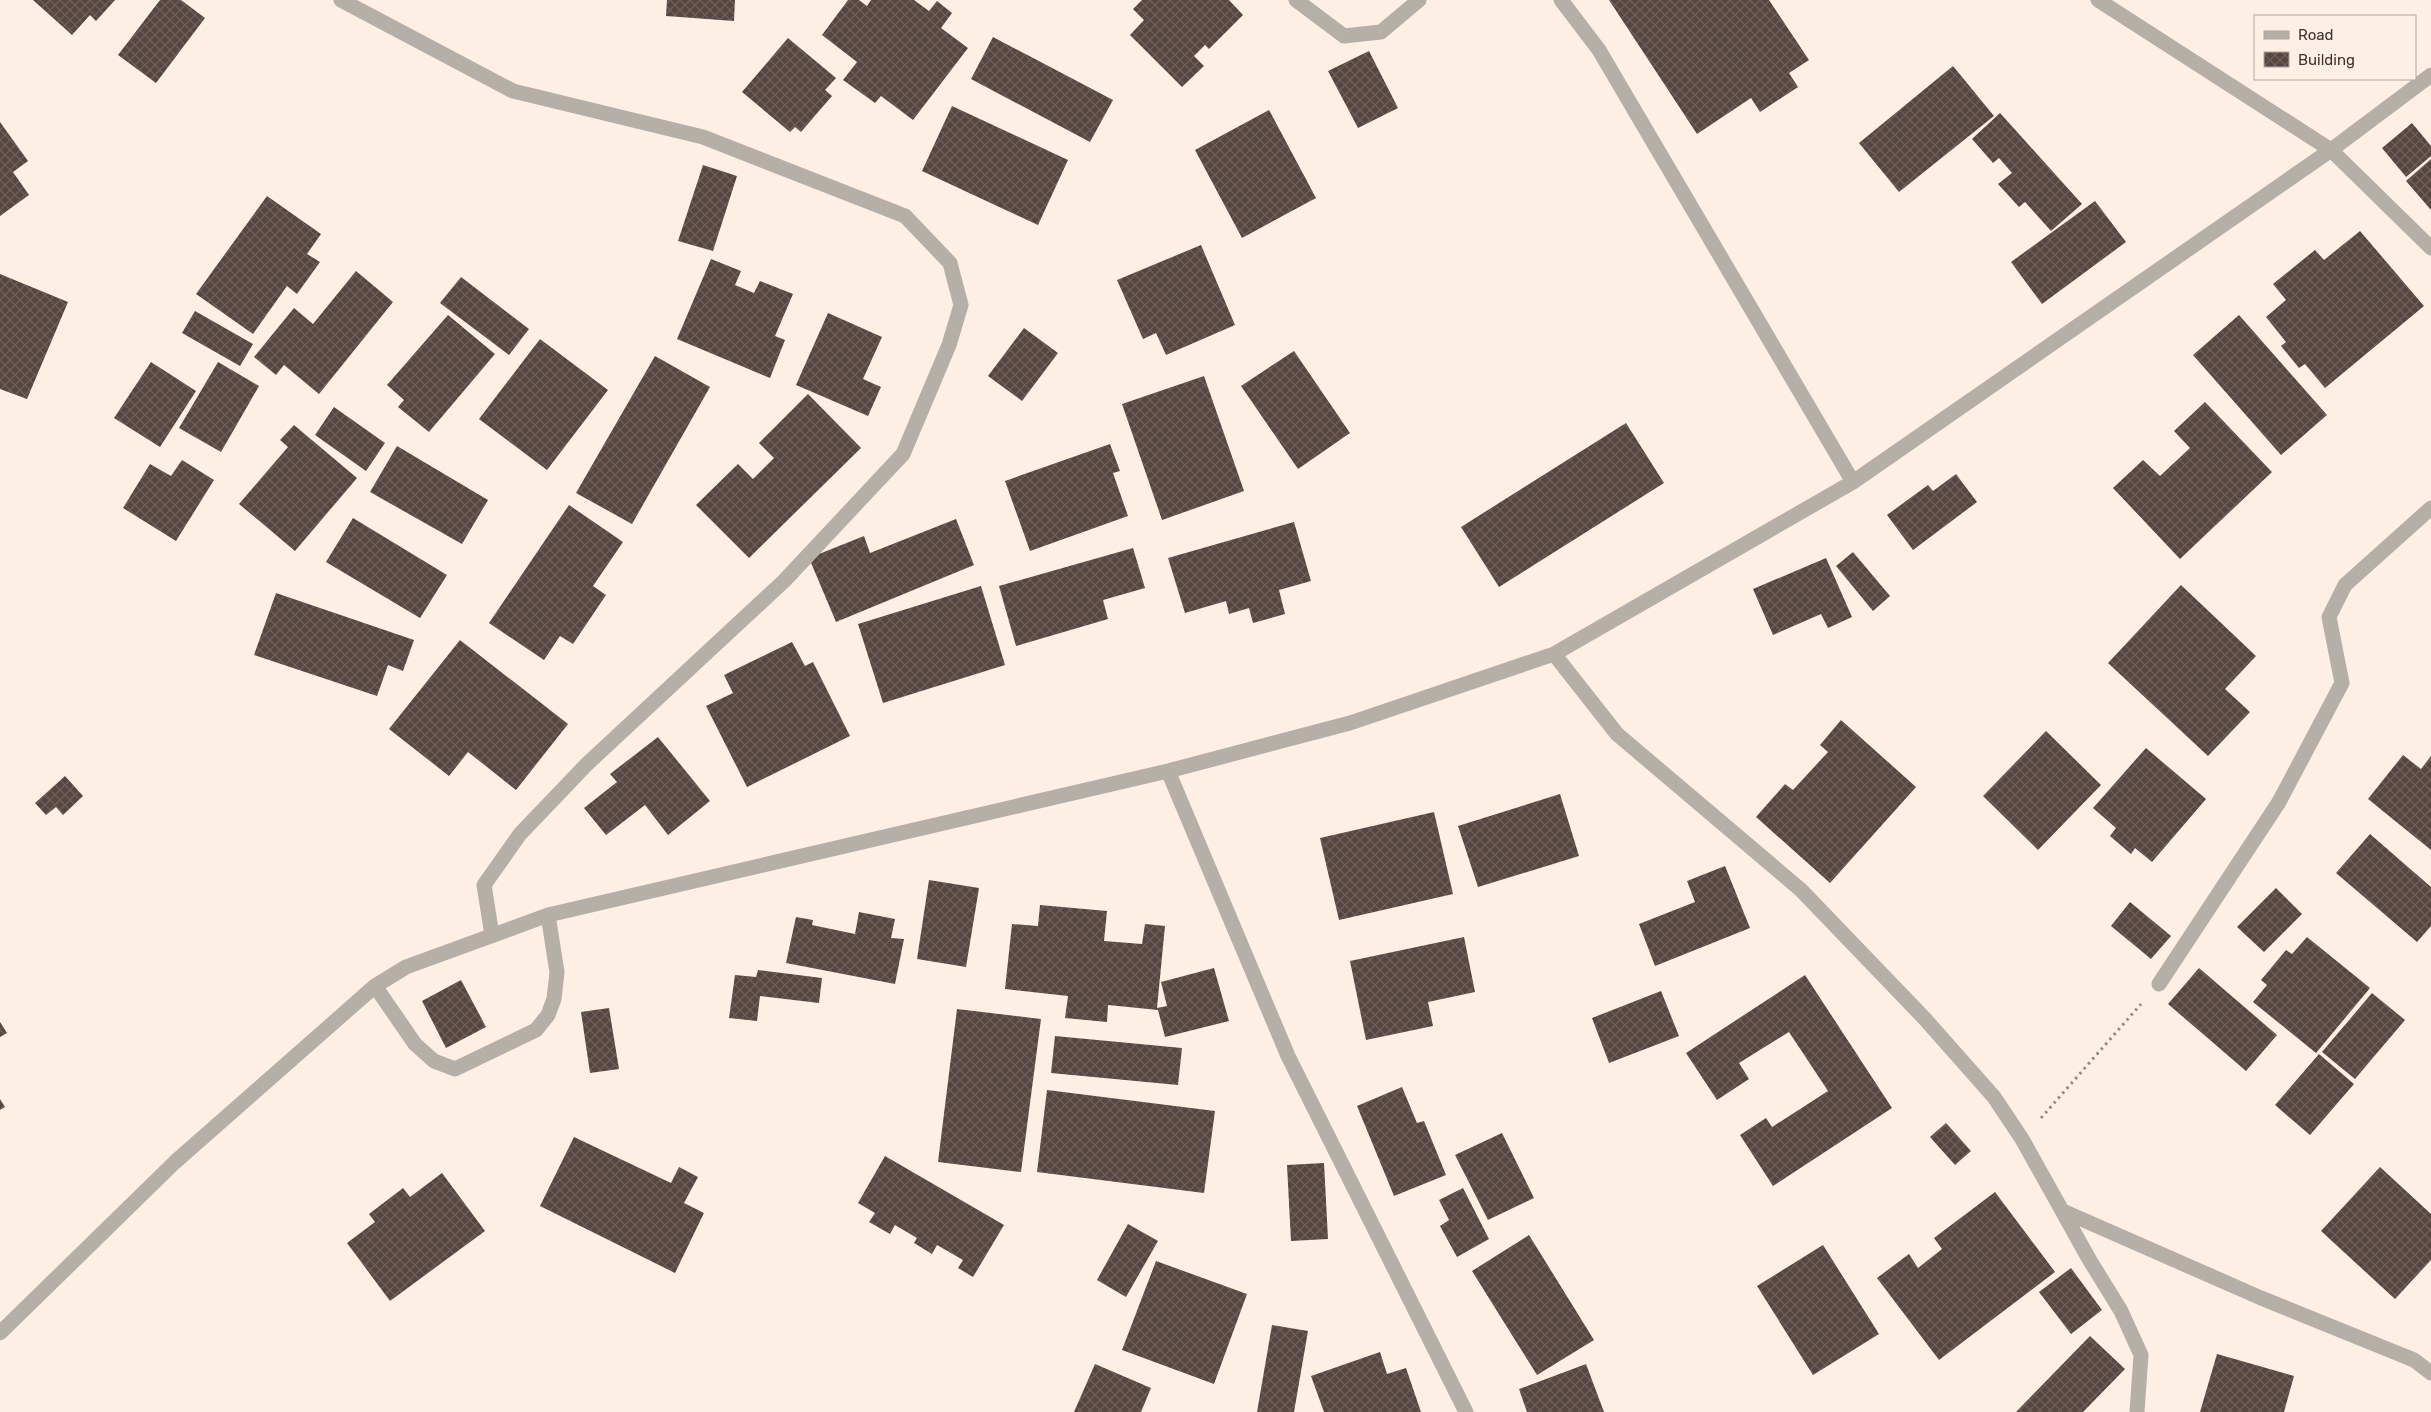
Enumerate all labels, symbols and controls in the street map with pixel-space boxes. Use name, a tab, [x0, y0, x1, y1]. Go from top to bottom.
legend	[2254, 15, 2416, 80]
text: Road	[2298, 26, 2334, 44]
text: Building	[2298, 51, 2355, 69]

